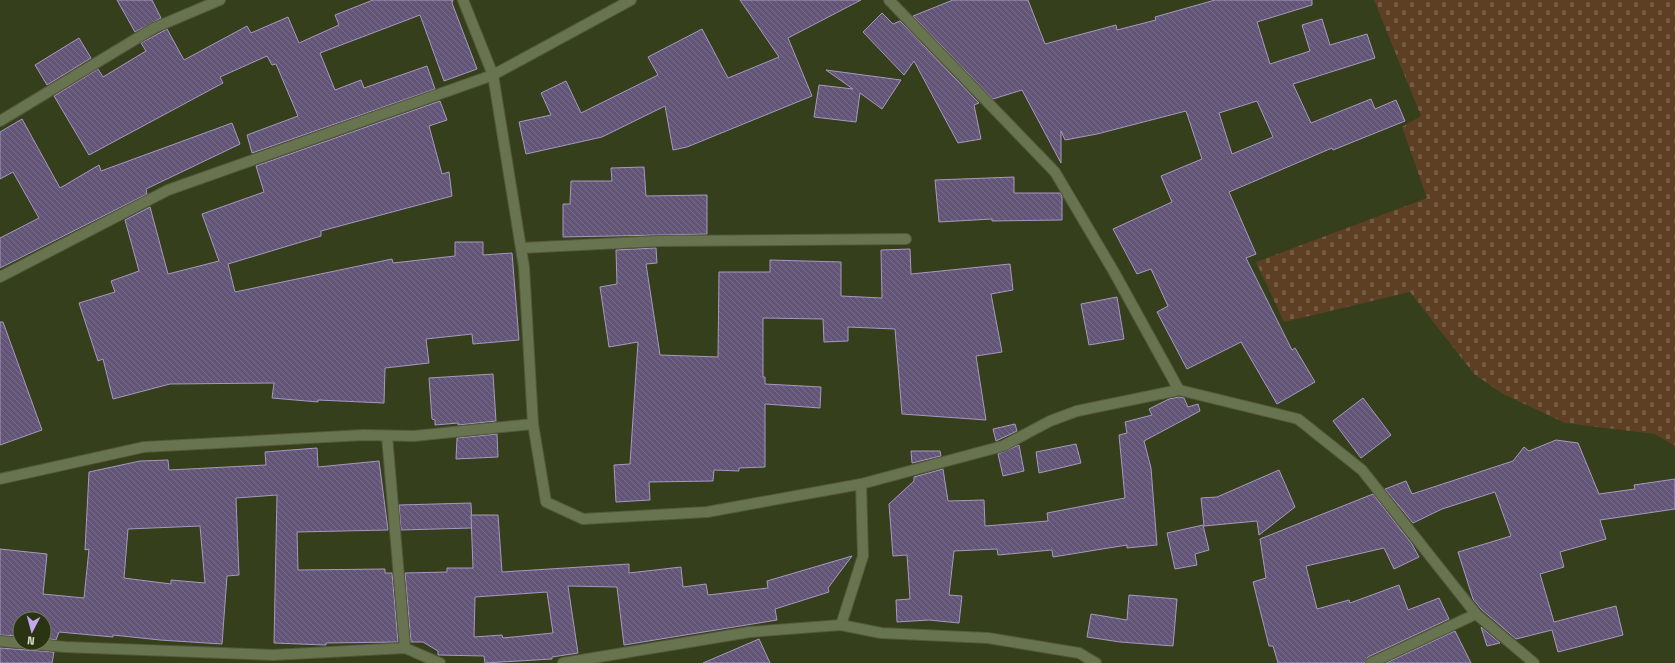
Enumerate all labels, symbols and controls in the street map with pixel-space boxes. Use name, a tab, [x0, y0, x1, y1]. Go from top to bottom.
north arrow	[12, 611, 52, 651]
text: N	[27, 634, 35, 648]

